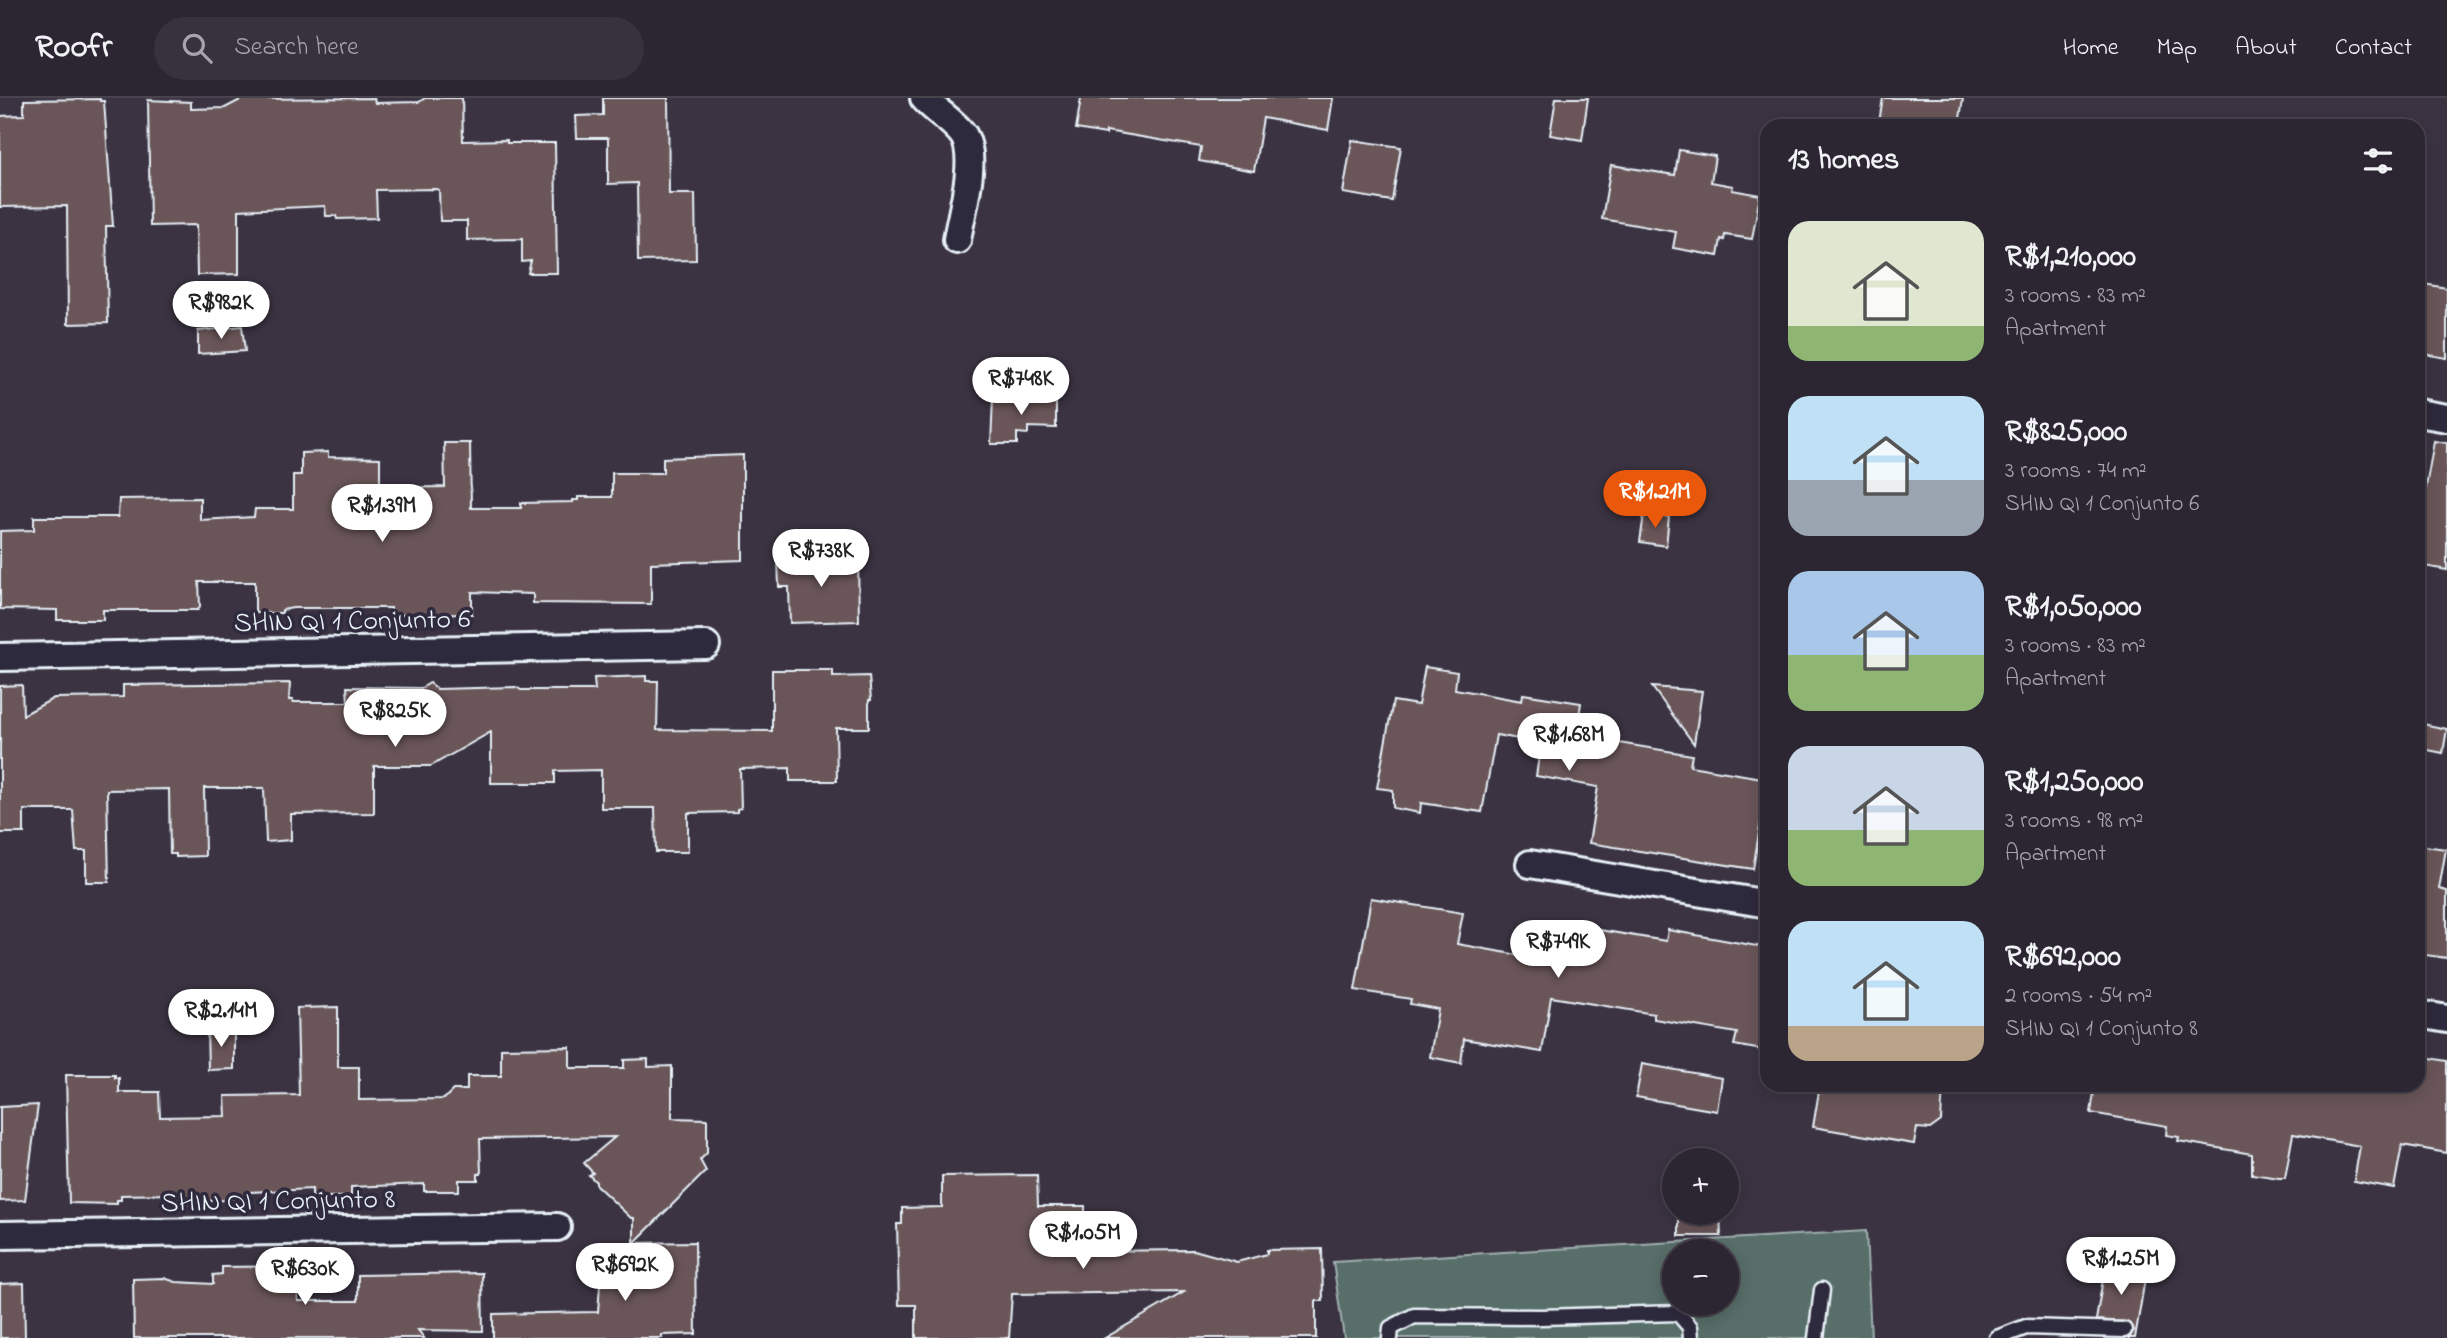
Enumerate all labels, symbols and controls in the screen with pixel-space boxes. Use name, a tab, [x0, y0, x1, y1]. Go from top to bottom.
search box	[154, 17, 644, 80]
text: Roofr	[35, 24, 112, 72]
icon: search	[178, 29, 216, 67]
text: Search here	[234, 29, 359, 67]
text: Home	[2063, 31, 2119, 66]
text: Map	[2157, 31, 2197, 66]
text: About	[2235, 31, 2297, 66]
text: Contact	[2335, 31, 2412, 66]
text: 13 homes	[1788, 139, 1899, 183]
icon: filters	[2359, 142, 2397, 180]
text: R$1,210,000	[2005, 236, 2136, 280]
icon: home	[1844, 249, 1928, 333]
text: 3 rooms · 83 m²	[2005, 280, 2146, 313]
pin: R$982K	[164, 282, 278, 341]
text: R$982K	[189, 287, 253, 320]
text: Apartment	[2005, 313, 2106, 346]
pin: R$748K	[964, 358, 1078, 417]
text: R$748K	[988, 363, 1054, 396]
text: R$825,000	[2005, 411, 2127, 455]
icon: home	[1844, 424, 1928, 508]
text: 3 rooms · 74 m²	[2005, 455, 2147, 488]
pin: R$1.21M	[1590, 470, 1720, 530]
text: R$1.21M	[1619, 476, 1691, 509]
pin: R$1.39M	[317, 484, 447, 544]
text: SHIN QI 1 Conjunto 6	[2005, 488, 2199, 521]
text: R$1.39M	[347, 490, 417, 523]
pin: R$738K	[764, 530, 878, 589]
text: R$738K	[788, 535, 854, 568]
text: R$1,050,000	[2005, 586, 2142, 630]
icon: home	[1844, 599, 1928, 683]
street label: SHIN QI 1 Conjunto 6	[233, 600, 471, 645]
text: 3 rooms · 83 m²	[2005, 630, 2146, 663]
text: Apartment	[2005, 663, 2106, 696]
pin: R$825K	[338, 690, 452, 749]
text: R$825K	[359, 695, 431, 728]
pin: R$1.68M	[1504, 714, 1634, 773]
text: R$1.68M	[1533, 719, 1605, 752]
text: R$1,250,000	[2005, 761, 2144, 805]
icon: home	[1844, 774, 1928, 858]
text: 3 rooms · 98 m²	[2005, 805, 2143, 838]
text: Apartment	[2005, 838, 2106, 871]
pin: R$749K	[1501, 920, 1615, 980]
text: R$749K	[1526, 926, 1590, 959]
text: R$692,000	[2005, 936, 2121, 980]
icon: home	[1844, 949, 1928, 1033]
text: 2 rooms · 54 m²	[2005, 980, 2152, 1013]
pin: R$2.14M	[156, 990, 286, 1049]
text: R$2.14M	[184, 995, 258, 1028]
text: SHIN QI 1 Conjunto 8	[2005, 1013, 2198, 1046]
map controls	[1662, 1148, 1739, 1316]
button: +	[1662, 1148, 1739, 1225]
street label: SHIN QI 1 Conjunto 8	[160, 1180, 396, 1225]
pin: R$1.05M	[1018, 1212, 1148, 1271]
text: R$1.05M	[1045, 1217, 1121, 1250]
pin: R$1.25M	[2056, 1238, 2186, 1297]
button: −	[1662, 1239, 1739, 1316]
text: R$1.25M	[2082, 1243, 2160, 1276]
pin: R$692K	[568, 1244, 682, 1303]
pin: R$630K	[248, 1248, 362, 1307]
text: R$692K	[592, 1249, 658, 1282]
text: R$630K	[271, 1253, 339, 1286]

